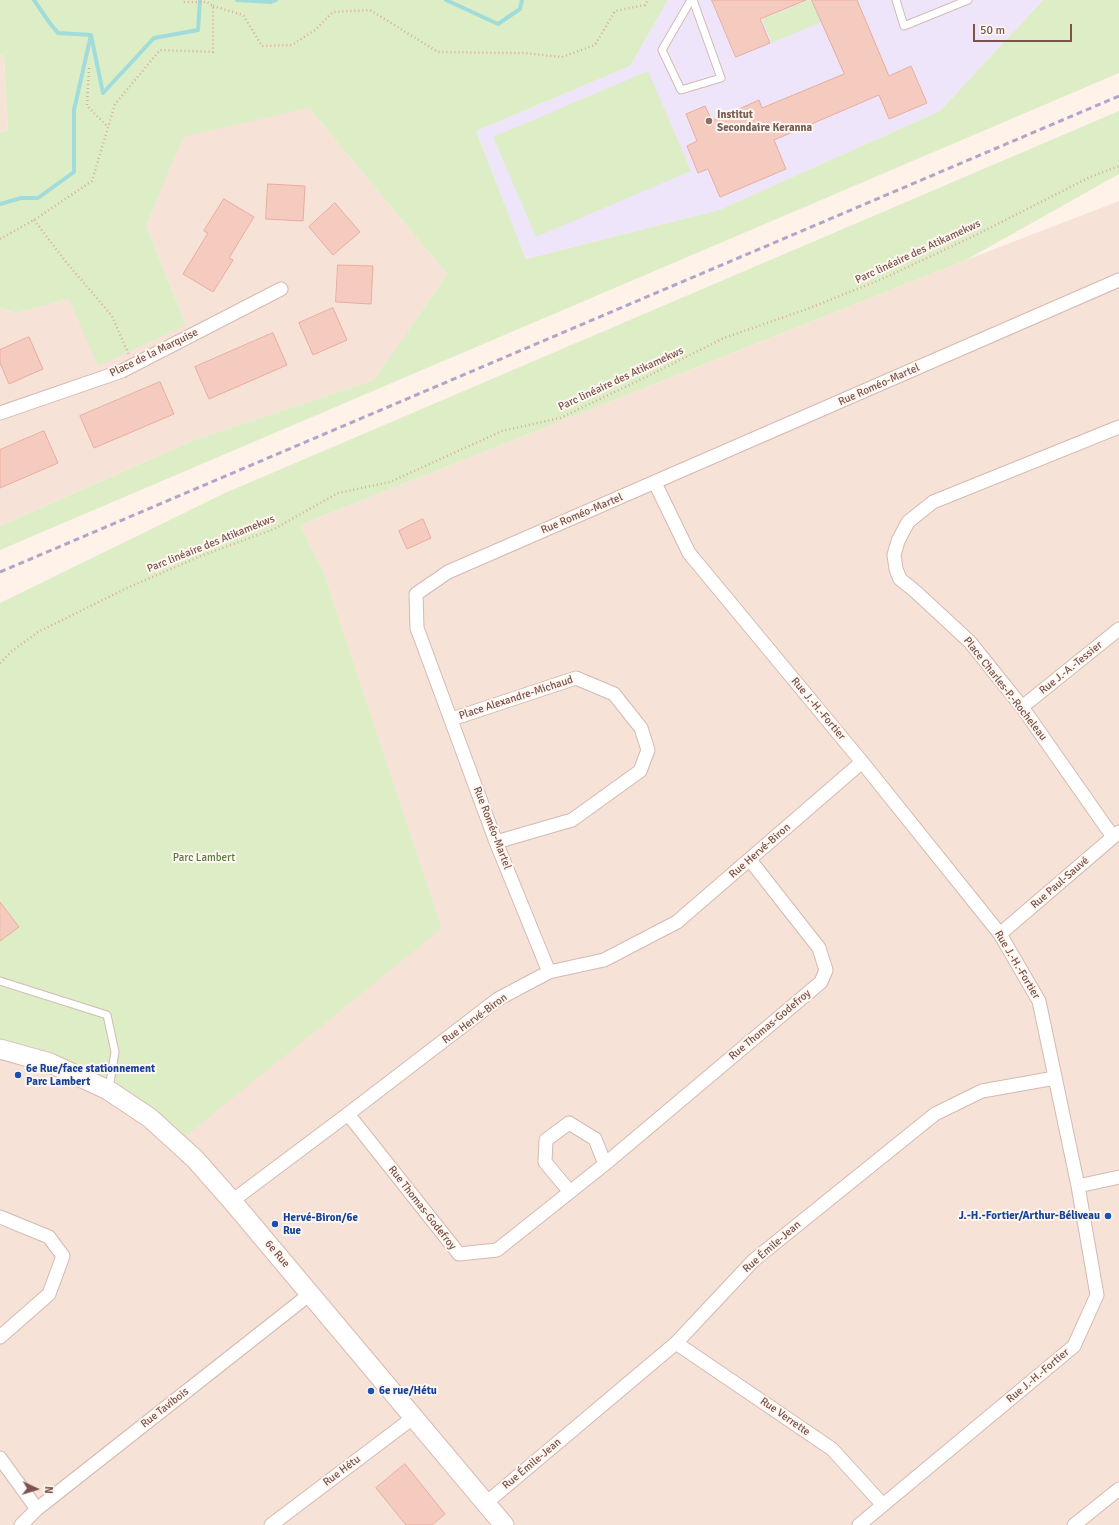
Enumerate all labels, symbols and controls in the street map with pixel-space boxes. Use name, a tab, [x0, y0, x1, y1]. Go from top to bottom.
scale bar	[975, 16, 1074, 42]
text: 50 m	[980, 23, 1005, 38]
place label: Institut Secondaire Keranna	[717, 108, 812, 134]
marker: Institut Secondaire Keranna	[704, 116, 714, 126]
street label: Parc linéaire des Atikamekws	[853, 217, 983, 287]
street label: Place de la Marquise	[108, 326, 200, 380]
street label: Parc linéaire des Atikamekws	[556, 344, 686, 414]
street label: Rue Roméo-Martel	[836, 361, 922, 409]
street label: Rue Roméo-Martel	[539, 491, 625, 537]
street label: Parc linéaire des Atikamekws	[145, 512, 277, 576]
street label: Place Charles-P.-Rocheleau	[960, 634, 1050, 744]
street label: Rue J.-A.-Tessier	[1037, 639, 1105, 697]
street label: Place Alexandre-Michaud	[457, 673, 575, 723]
street label: Rue J.-H.-Fortier	[788, 675, 848, 743]
street label: Rue Roméo-Martel	[470, 785, 514, 871]
street label: Rue Hervé-Biron	[727, 821, 793, 881]
park label: Parc Lambert	[173, 851, 235, 865]
street label: Rue Paul-Sauvé	[1028, 854, 1092, 912]
street label: Rue J.-H.-Fortier	[991, 928, 1043, 1002]
street label: Rue Thomas-Godefroy	[726, 987, 814, 1063]
street label: Rue Hervé-Biron	[440, 991, 510, 1047]
place label: 6e Rue/face stationnement Parc Lambert	[26, 1062, 155, 1088]
marker: 6e Rue/face stationnement Parc Lambert	[13, 1070, 23, 1080]
street label: Rue Thomas-Godefroy	[385, 1163, 459, 1253]
place label: J.-H.-Fortier/Arthur-Béliveau	[959, 1209, 1100, 1223]
place label: Hervé-Biron/6e Rue	[283, 1211, 358, 1237]
marker: J.-H.-Fortier/Arthur-Béliveau	[1103, 1211, 1113, 1221]
street label: Rue Émile-Jean	[740, 1218, 804, 1276]
marker: Hervé-Biron/6e Rue	[270, 1219, 280, 1229]
street label: 6e Rue	[262, 1238, 292, 1270]
street label: Rue J.-H.-Fortier	[1004, 1346, 1072, 1406]
place label: 6e rue/Hétu	[379, 1384, 437, 1398]
street label: Rue Tavibois	[138, 1385, 192, 1431]
marker: 6e rue/Hétu	[366, 1386, 376, 1396]
street label: Rue Verrette	[757, 1395, 813, 1439]
street label: Rue Émile-Jean	[500, 1436, 564, 1492]
street label: Rue Hétu	[321, 1453, 363, 1489]
north arrow	[16, 1469, 56, 1509]
text: N	[42, 1486, 55, 1494]

